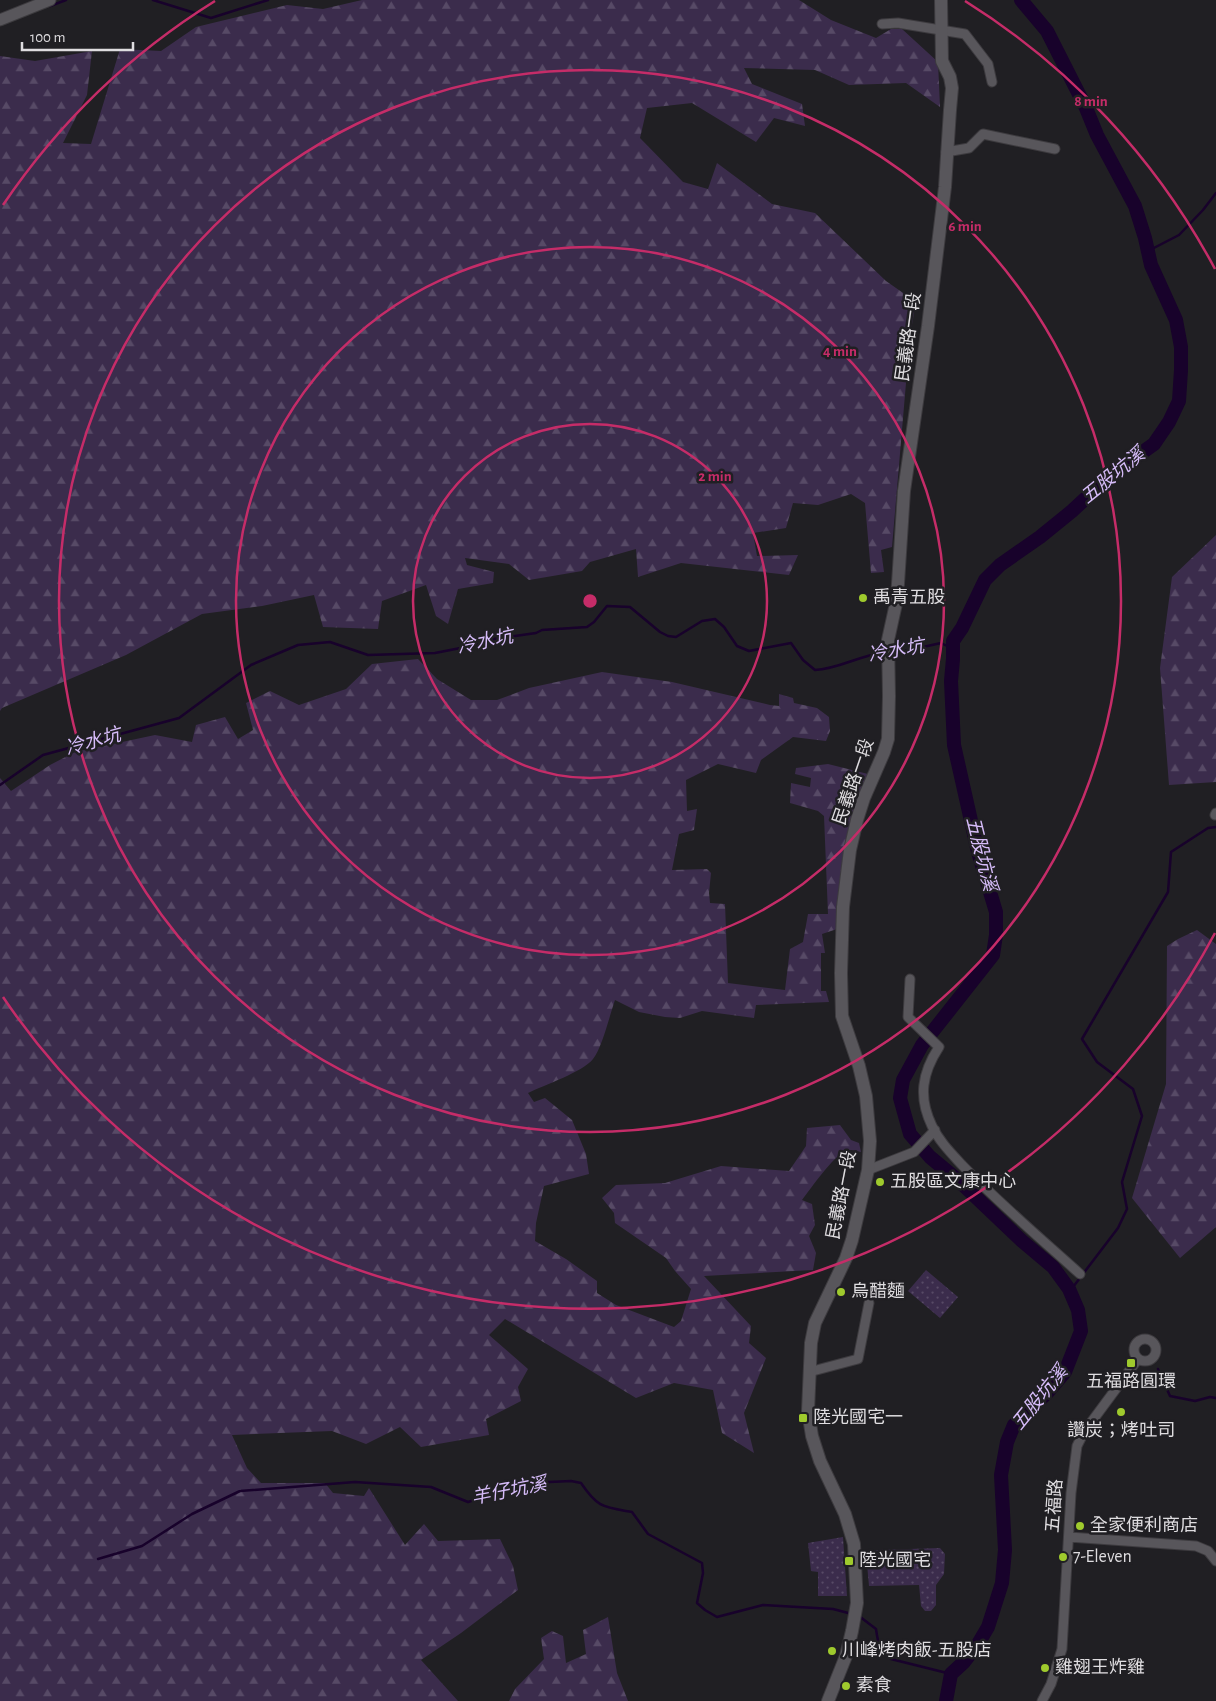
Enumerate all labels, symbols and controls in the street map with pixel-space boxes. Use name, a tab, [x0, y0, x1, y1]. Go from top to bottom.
scale bar	[22, 20, 134, 52]
text: 100 m	[30, 30, 65, 45]
text: 8 min	[1074, 94, 1108, 109]
text: 6 min	[948, 219, 982, 234]
street label: 民義路一段	[892, 291, 924, 383]
text: 4 min	[823, 344, 857, 359]
water label: 五股坑溪	[1076, 441, 1151, 507]
text: 2 min	[698, 469, 732, 484]
place label: 禹青五股	[873, 587, 945, 607]
centre of rings	[581, 592, 599, 610]
marker: 禹青五股	[857, 592, 869, 604]
water label: 冷水坑	[455, 624, 518, 657]
water label: 冷水坑	[866, 634, 929, 665]
water label: 冷水坑	[62, 723, 126, 759]
street label: 民義路一段	[829, 736, 877, 827]
water label: 五股坑溪	[963, 814, 1002, 896]
street label: 民義路一段	[823, 1149, 859, 1241]
place label: 五股區文康中心	[890, 1171, 1016, 1191]
marker: 五股區文康中心	[874, 1176, 886, 1188]
place label: 烏醋麵	[851, 1281, 905, 1301]
marker: 烏醋麵	[835, 1286, 847, 1298]
marker: 五福路圓環	[1125, 1357, 1137, 1369]
water label: 五股坑溪	[1007, 1359, 1073, 1434]
place label: 五福路圓環	[1086, 1371, 1176, 1391]
marker: 讚炭；烤吐司	[1115, 1406, 1127, 1418]
place label: 陸光國宅一	[813, 1407, 903, 1427]
marker: 陸光國宅一	[797, 1412, 809, 1424]
place label: 讚炭；烤吐司	[1067, 1420, 1175, 1440]
water label: 羊仔坑溪	[469, 1472, 551, 1508]
street label: 五福路	[1042, 1478, 1066, 1534]
place label: 全家便利商店	[1090, 1515, 1198, 1535]
marker: 全家便利商店	[1074, 1520, 1086, 1532]
place label: 7-Eleven	[1073, 1548, 1132, 1566]
place label: 陸光國宅	[859, 1550, 931, 1570]
marker: 7-Eleven	[1057, 1551, 1069, 1563]
marker: 陸光國宅	[843, 1555, 855, 1567]
place label: 川峰烤肉飯-五股店	[842, 1640, 992, 1660]
marker: 川峰烤肉飯-五股店	[826, 1645, 838, 1657]
place label: 雞翅王炸雞	[1055, 1657, 1145, 1677]
marker: 雞翅王炸雞	[1039, 1662, 1051, 1674]
place label: 素食	[856, 1675, 892, 1695]
marker: 素食	[840, 1680, 852, 1692]

